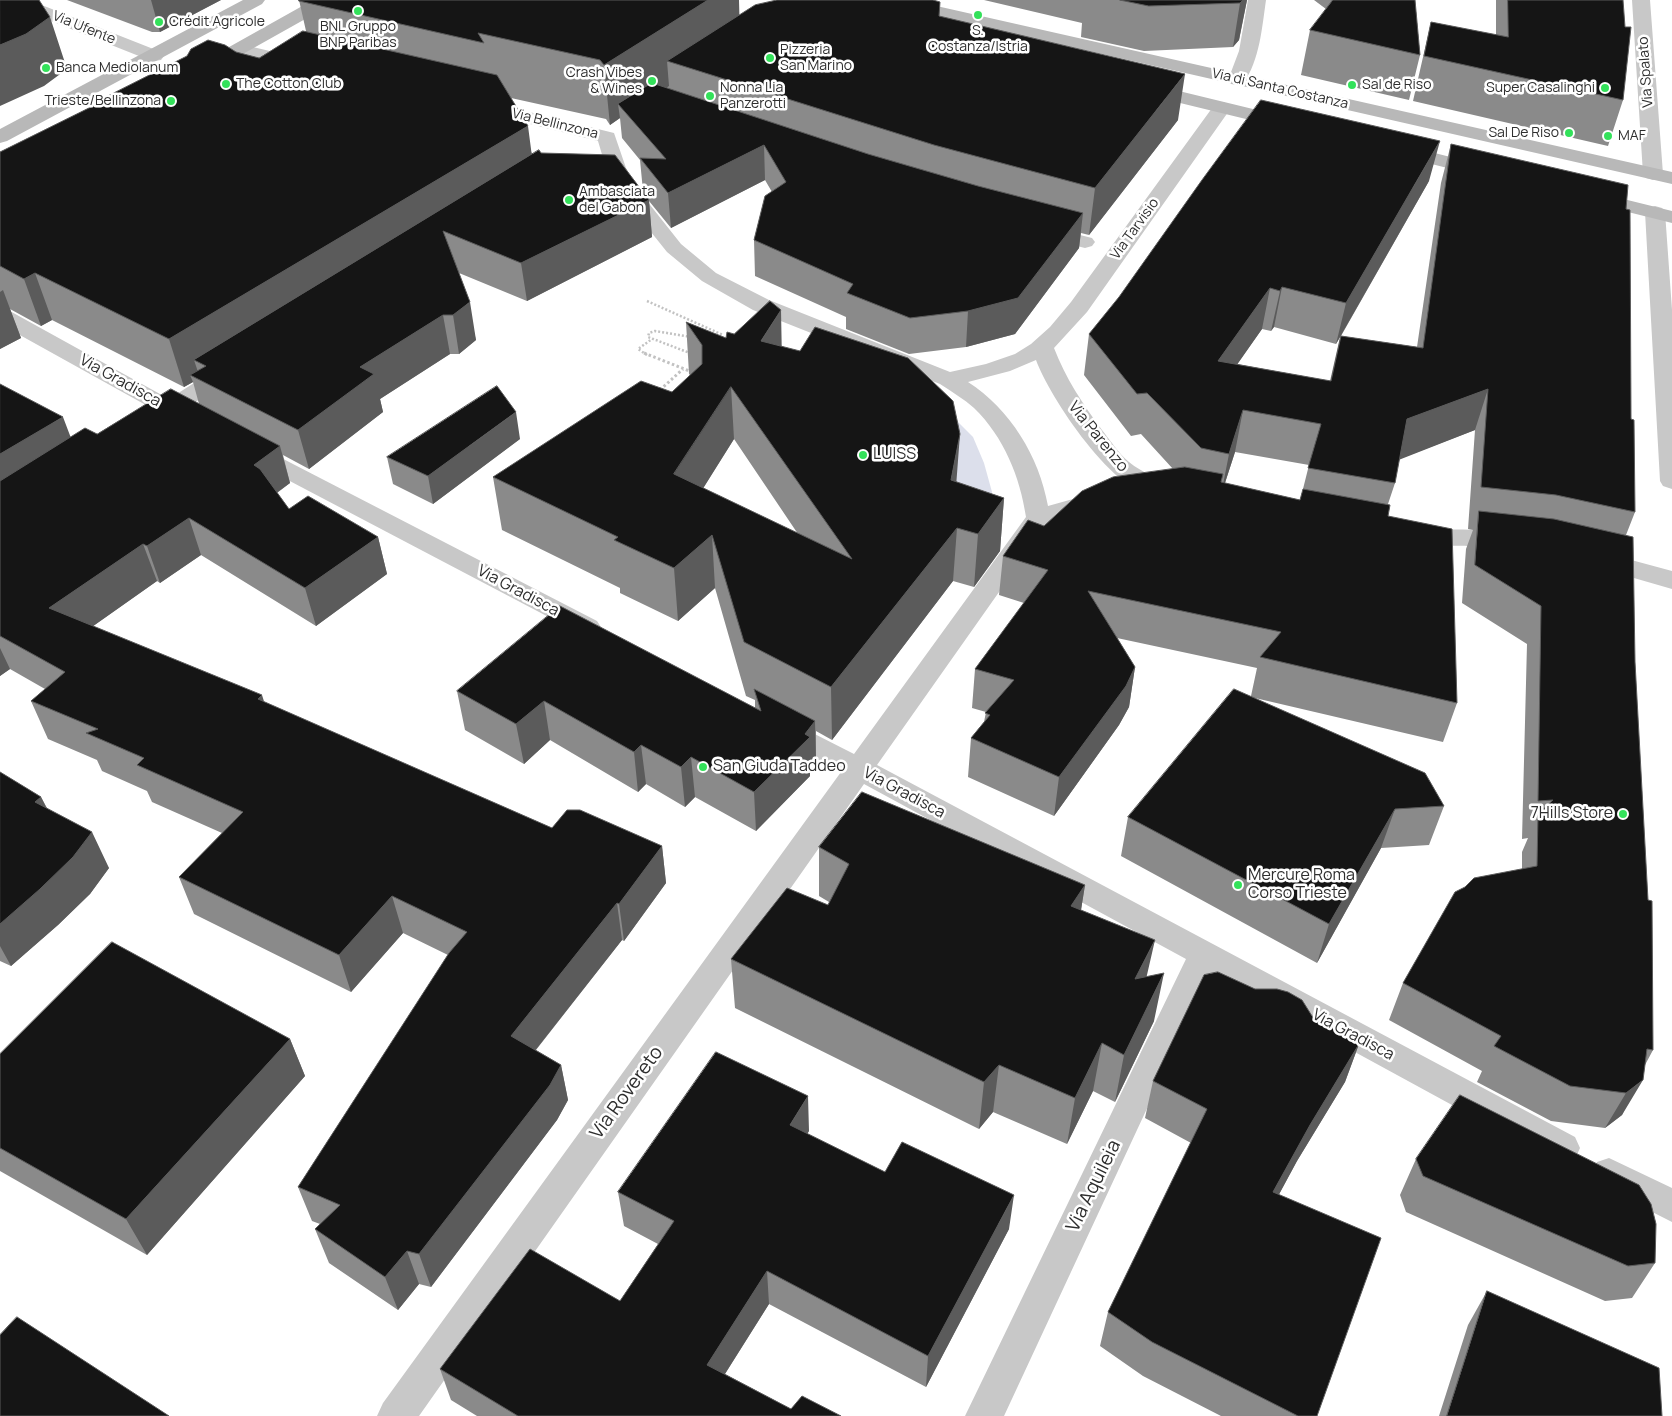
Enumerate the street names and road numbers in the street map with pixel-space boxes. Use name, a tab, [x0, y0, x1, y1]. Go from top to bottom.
street label: Via Ufente	[50, 8, 118, 48]
street label: Via Spalato	[1635, 36, 1657, 108]
street label: Via di Santa Costanza	[1210, 65, 1350, 113]
street label: Via Bellinzona	[510, 105, 600, 143]
street label: Via Tarvisio	[1107, 195, 1163, 263]
street label: Via Gradisca	[76, 351, 164, 411]
street label: Via Parenzo	[1064, 398, 1132, 476]
street label: Via Gradisca	[474, 561, 562, 621]
street label: Via Gradisca	[860, 763, 948, 823]
street label: Via Gradisca	[1309, 1005, 1397, 1065]
street label: Via Rovereto	[586, 1042, 668, 1144]
street label: Via Aquileia	[1062, 1136, 1126, 1236]

